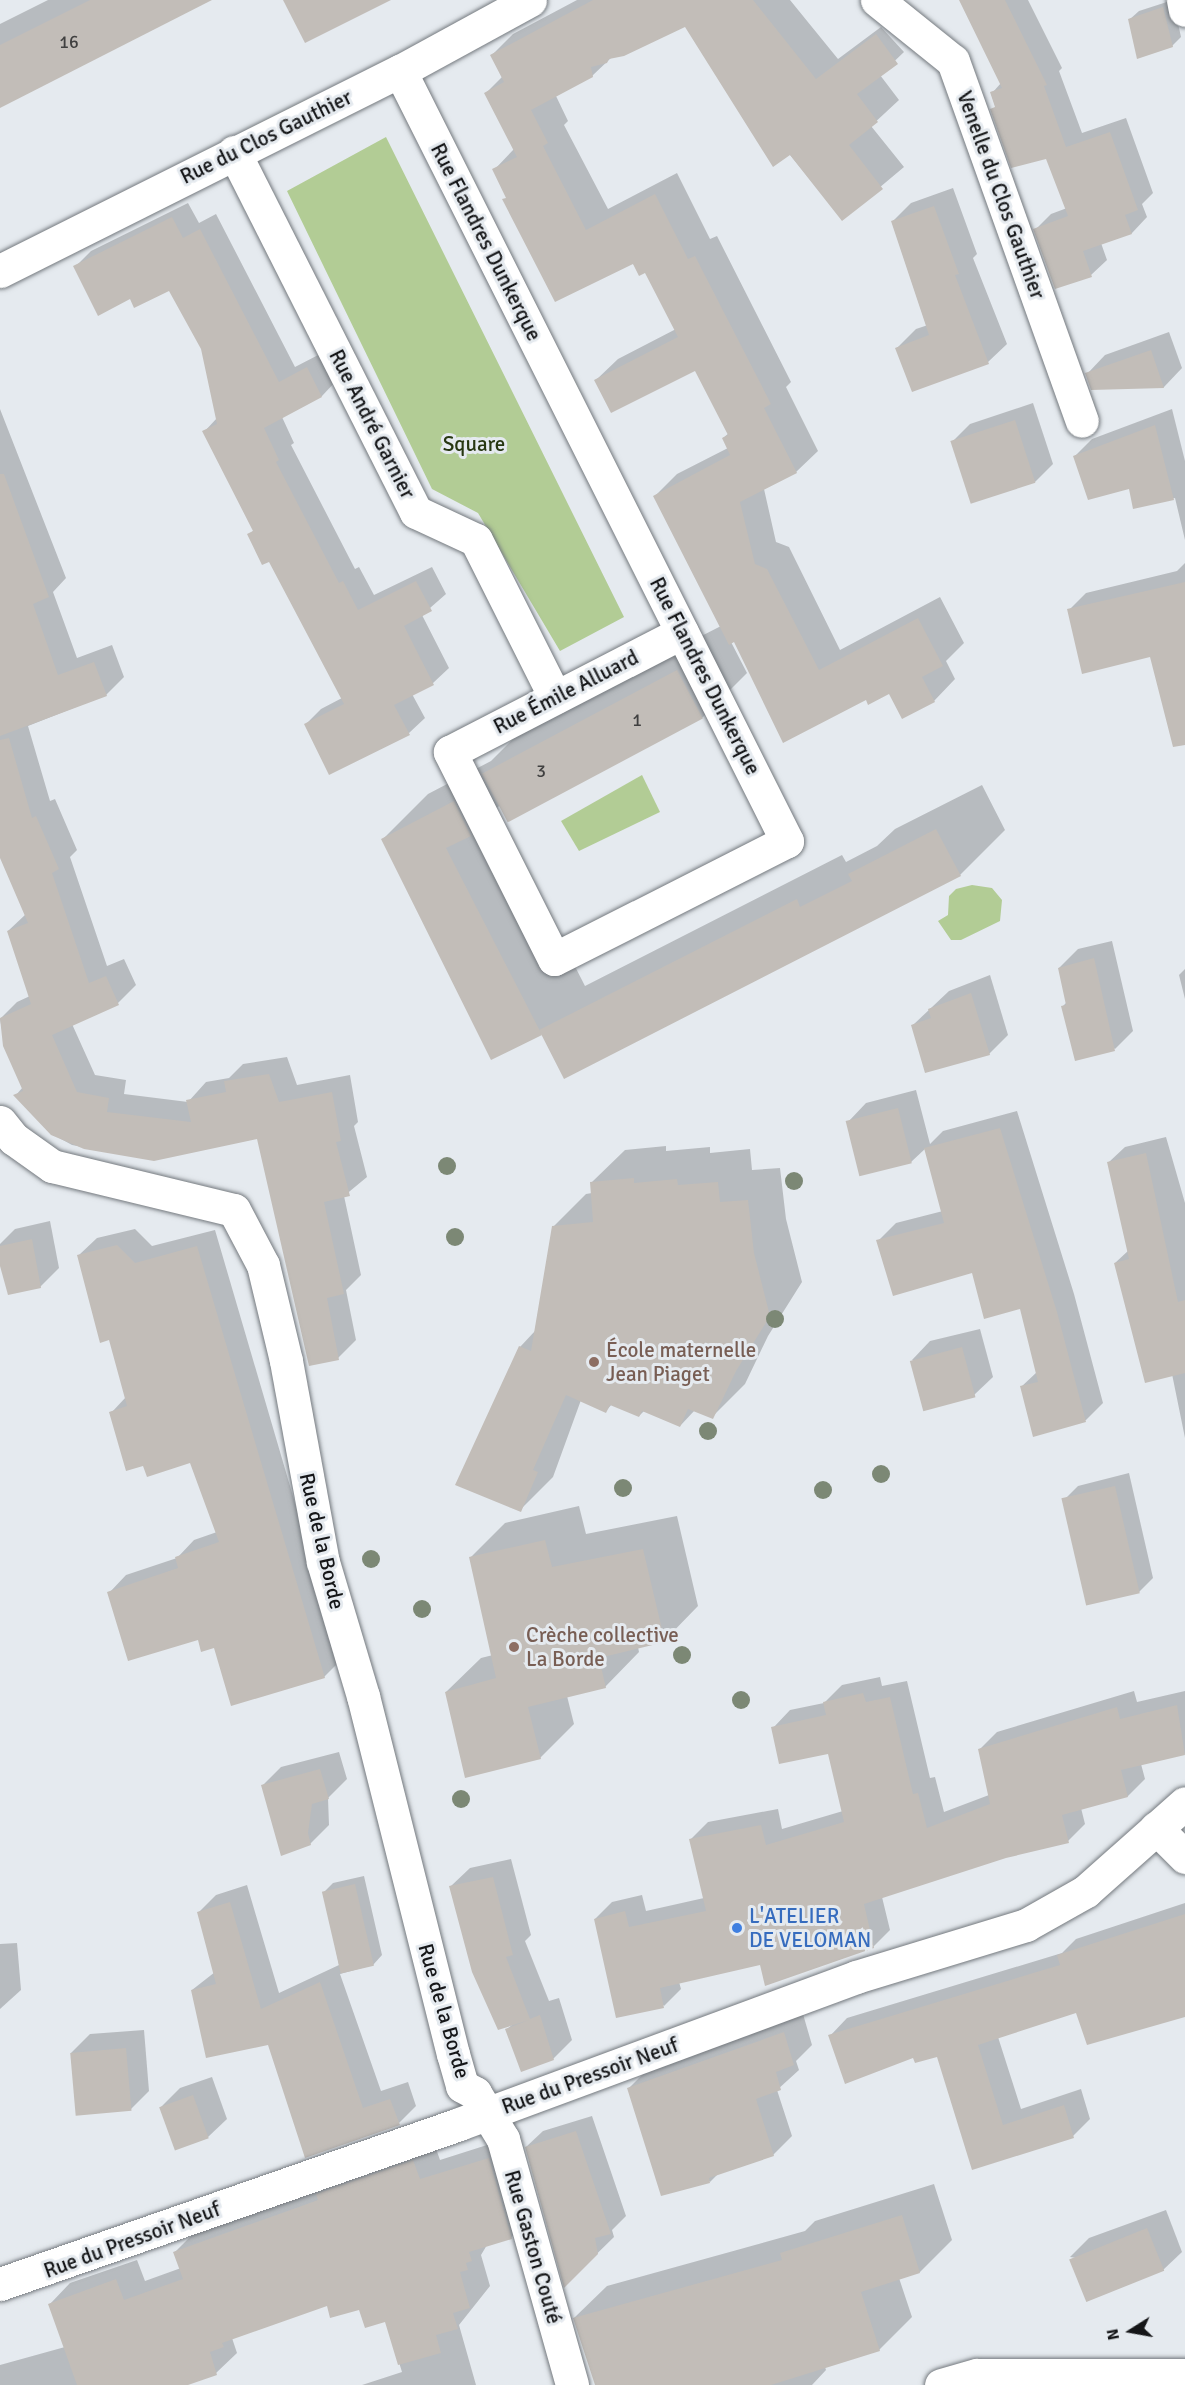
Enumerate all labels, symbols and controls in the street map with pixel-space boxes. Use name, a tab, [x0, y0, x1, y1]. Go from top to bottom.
house number: 16	[59, 31, 79, 53]
street label: Rue du Clos Gauthier	[176, 85, 356, 189]
street label: Venelle du Clos Gauthier	[952, 88, 1050, 302]
street label: Rue Flandres Dunkerque	[425, 139, 547, 345]
street label: Rue André Garnier	[324, 345, 420, 503]
park label: Square	[443, 431, 505, 457]
street label: Rue Flandres Dunkerque	[644, 573, 766, 779]
street label: Rue Émile Alluard	[489, 645, 643, 739]
house number: 1	[632, 709, 642, 731]
house number: 3	[536, 760, 546, 782]
place label: École maternelle Jean Piaget	[606, 1337, 756, 1387]
marker: École maternelle Jean Piaget	[587, 1355, 601, 1369]
street label: Rue de la Borde	[294, 1470, 350, 1612]
place label: Crèche collective La Borde	[526, 1622, 679, 1672]
marker: Crèche collective La Borde	[507, 1640, 521, 1654]
place label: L'ATELIER DE VELOMAN	[749, 1903, 871, 1953]
marker: L'ATELIER DE VELOMAN	[730, 1921, 744, 1935]
street label: Rue de la Borde	[413, 1941, 475, 2081]
street label: Rue du Pressoir Neuf	[498, 2032, 682, 2120]
street label: Rue Gaston Couté	[499, 2167, 567, 2327]
street label: Rue du Pressoir Neuf	[40, 2196, 224, 2284]
north arrow	[1101, 2301, 1161, 2361]
text: N	[1102, 2327, 1124, 2342]

